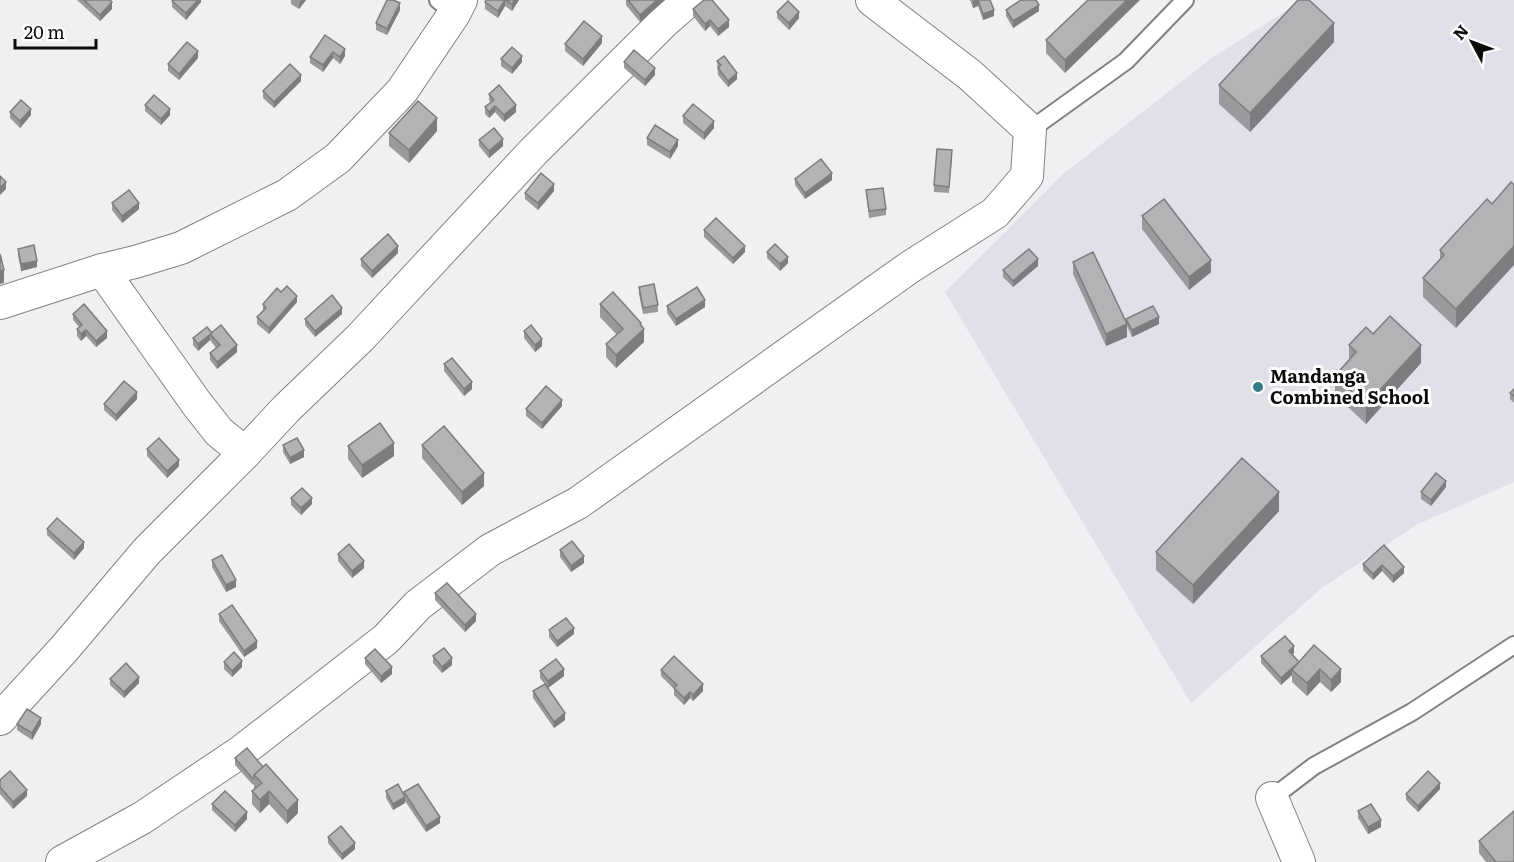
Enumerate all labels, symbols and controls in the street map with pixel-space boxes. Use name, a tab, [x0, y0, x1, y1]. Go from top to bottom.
scale bar	[15, 12, 96, 50]
north arrow	[1442, 12, 1502, 72]
text: 20 m	[24, 18, 65, 45]
text: N	[1446, 19, 1473, 44]
place label: Mandanga Combined School	[1270, 362, 1430, 410]
marker: Mandanga Combined School	[1251, 380, 1265, 394]

